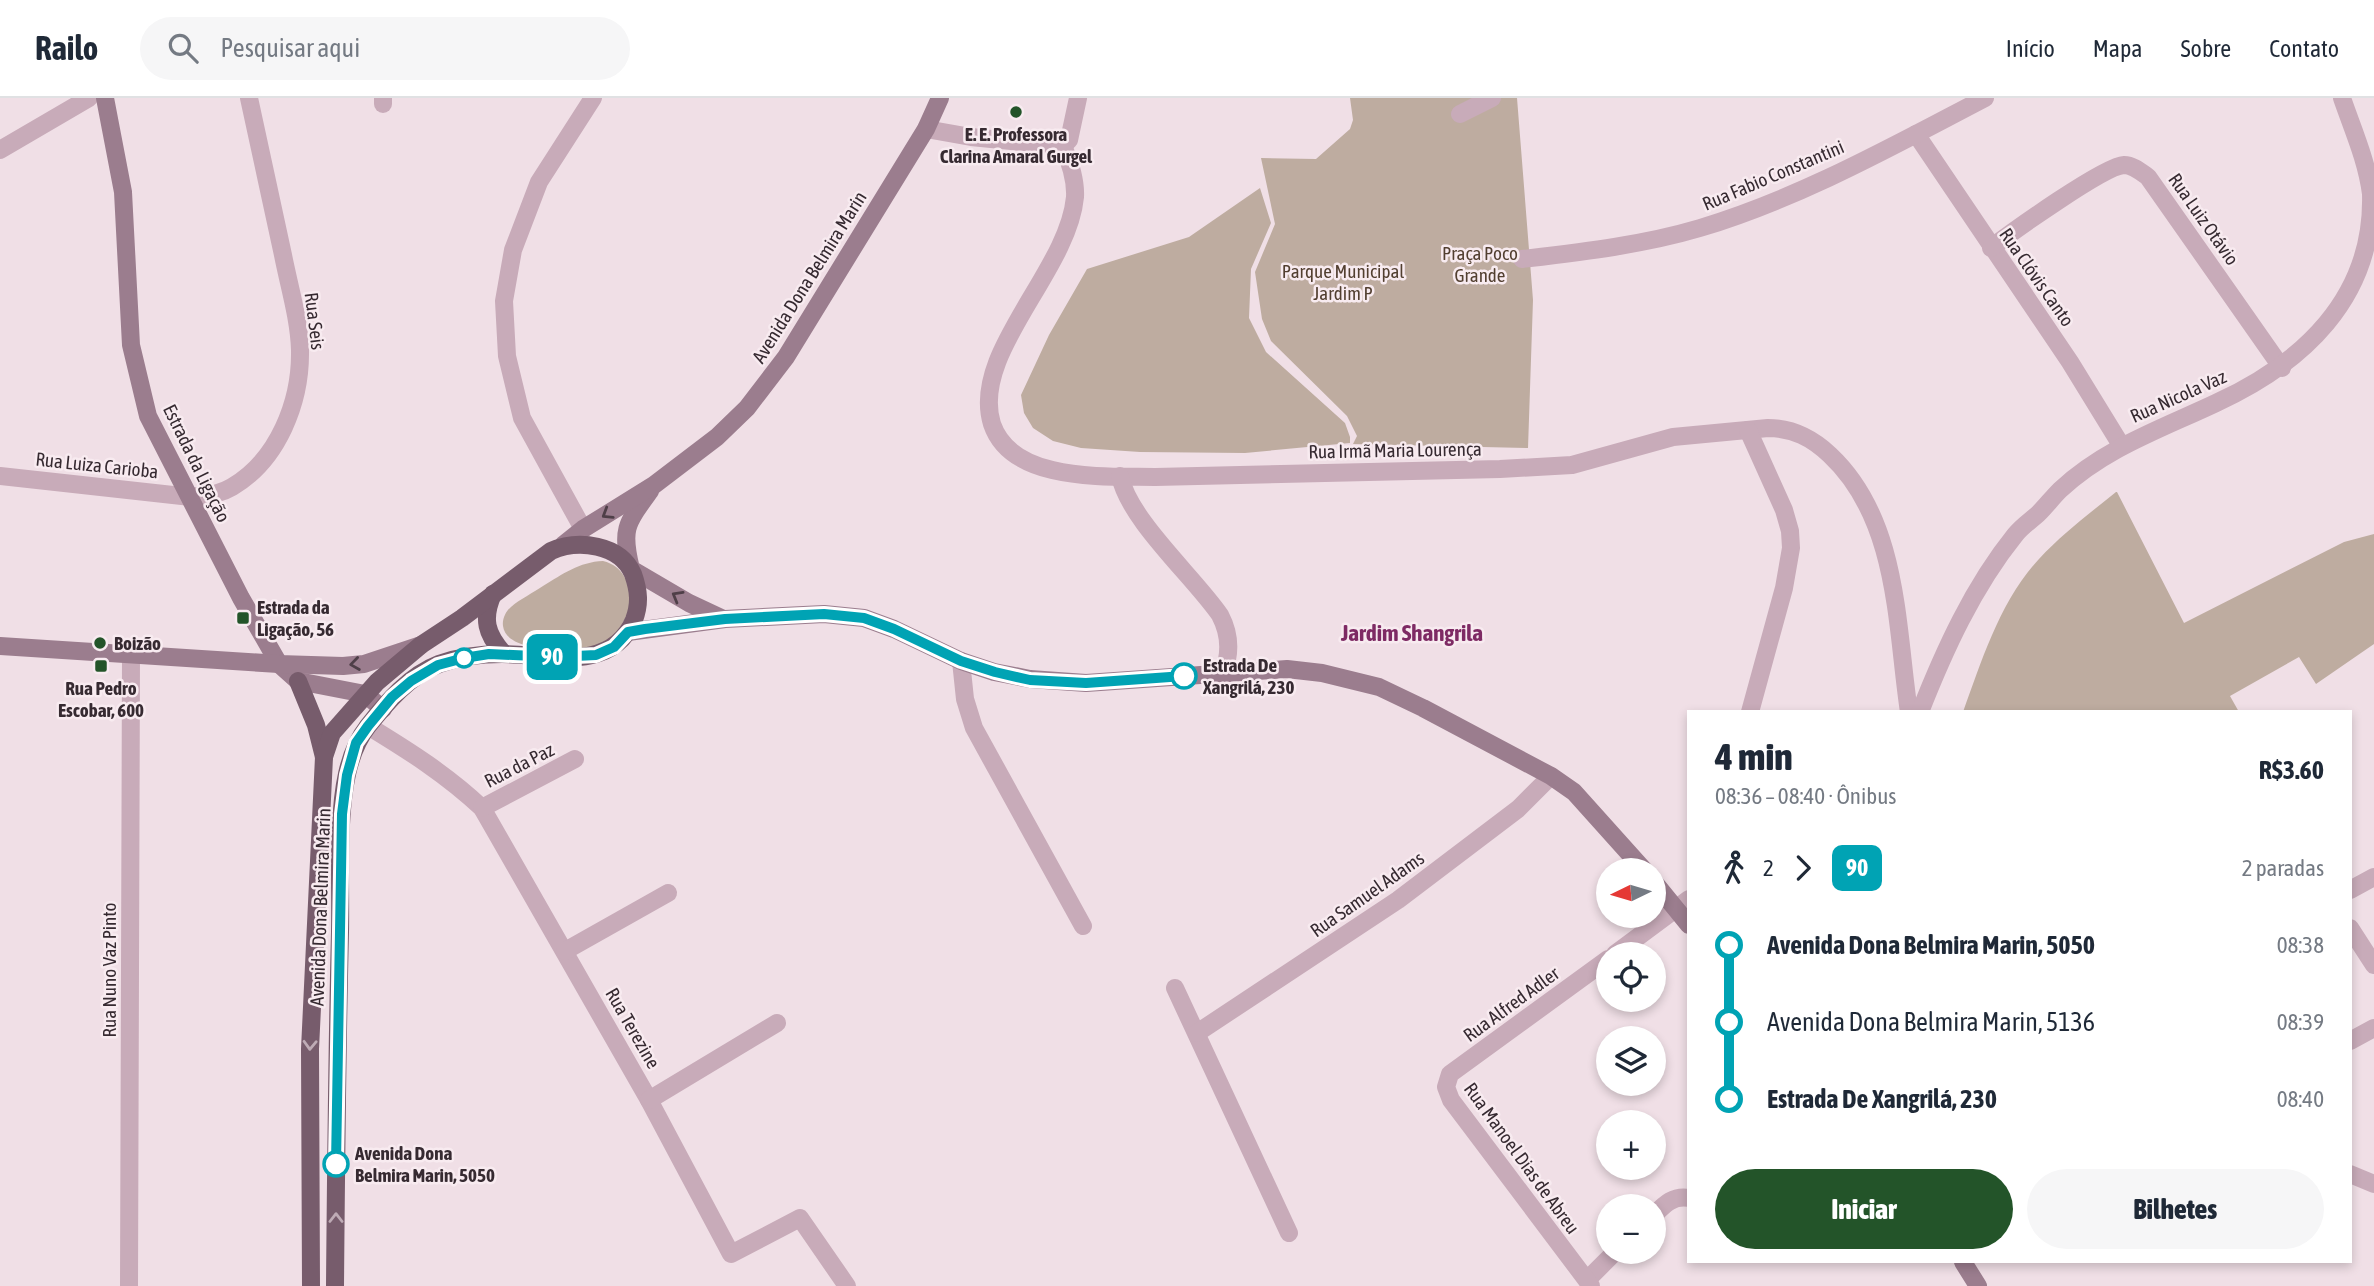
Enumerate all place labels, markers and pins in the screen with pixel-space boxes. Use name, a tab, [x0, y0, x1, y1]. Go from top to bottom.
marker: E. E. Professora Clarina Amaral Gurgel	[1008, 104, 1024, 120]
place label: E. E. Professora Clarina Amaral Gurgel	[940, 123, 1093, 167]
place label: Estrada da Ligação, 56	[257, 596, 334, 640]
marker: Estrada da Ligação, 56	[235, 610, 251, 626]
place label: Boizão	[114, 632, 161, 654]
marker: Boizão	[92, 635, 108, 651]
unlabelled marker	[454, 648, 474, 668]
place label: Estrada De Xangrilá, 230	[1202, 654, 1294, 698]
marker: Rua Pedro Escobar, 600	[93, 658, 109, 674]
marker: Estrada De Xangrilá, 230	[1171, 663, 1197, 689]
place label: Rua Pedro Escobar, 600	[58, 677, 144, 721]
place label: Avenida Dona Belmira Marin, 5050	[354, 1142, 495, 1186]
marker: Avenida Dona Belmira Marin, 5050	[323, 1151, 349, 1177]

